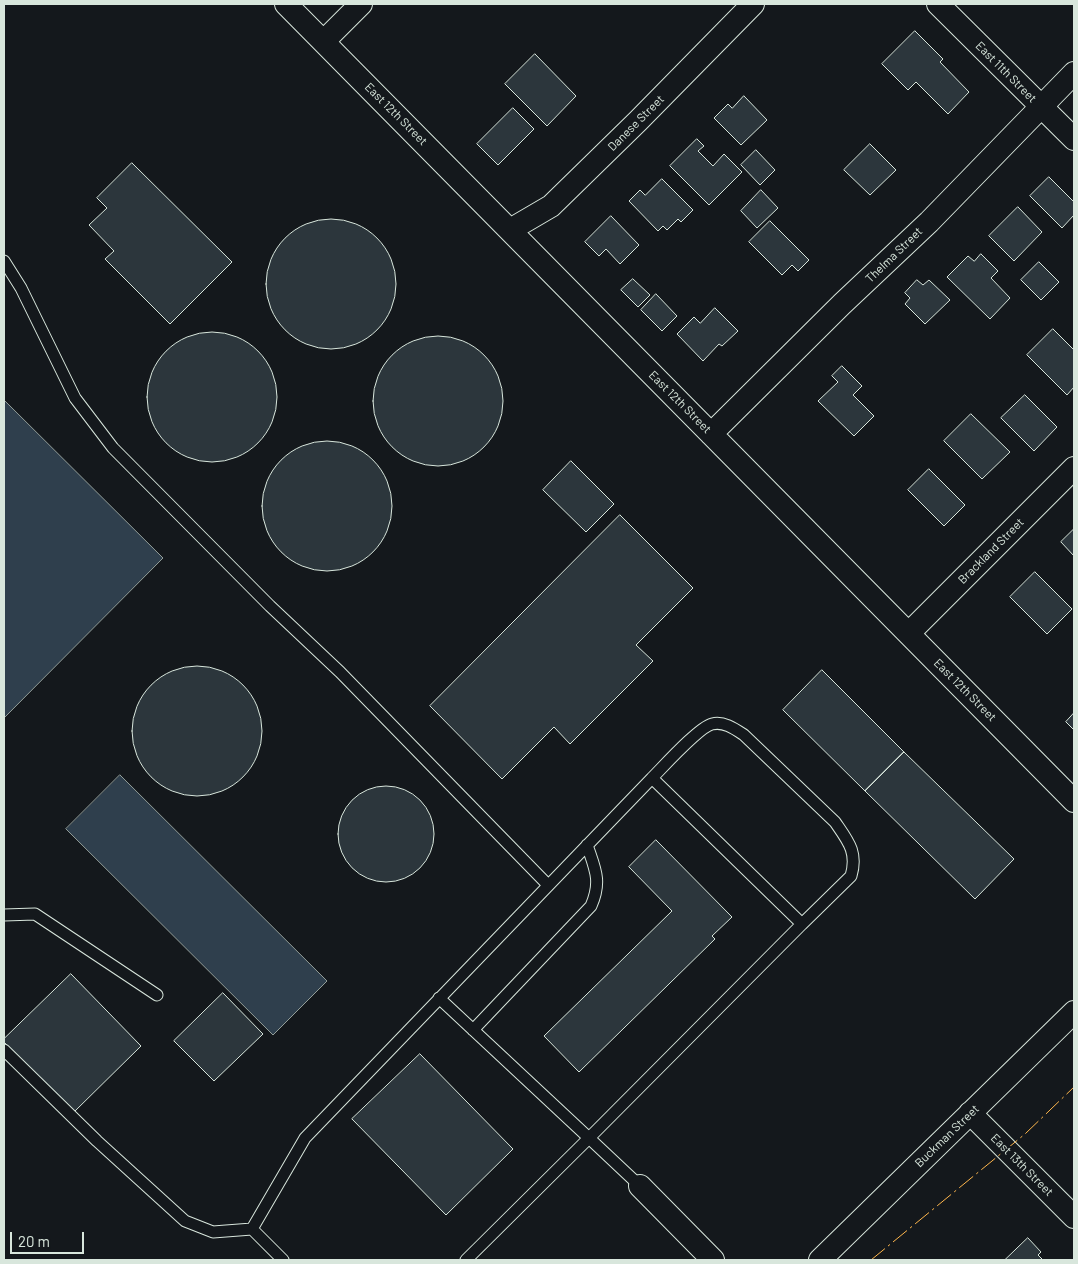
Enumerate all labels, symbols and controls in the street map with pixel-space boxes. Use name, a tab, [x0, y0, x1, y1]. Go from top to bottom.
street label: East 11th Street	[973, 39, 1039, 105]
street label: East 12th Street	[362, 80, 430, 148]
street label: Danese Street	[605, 92, 667, 154]
street label: Thelma Street	[863, 224, 925, 286]
street label: East 12th Street	[646, 368, 714, 436]
street label: Brackland Street	[955, 515, 1027, 587]
street label: East 12th Street	[931, 656, 999, 724]
street label: Buckman Street	[912, 1102, 982, 1170]
street label: East 13th Street	[988, 1131, 1056, 1199]
scale bar	[12, 1222, 86, 1254]
text: 20 m	[18, 1232, 50, 1250]

